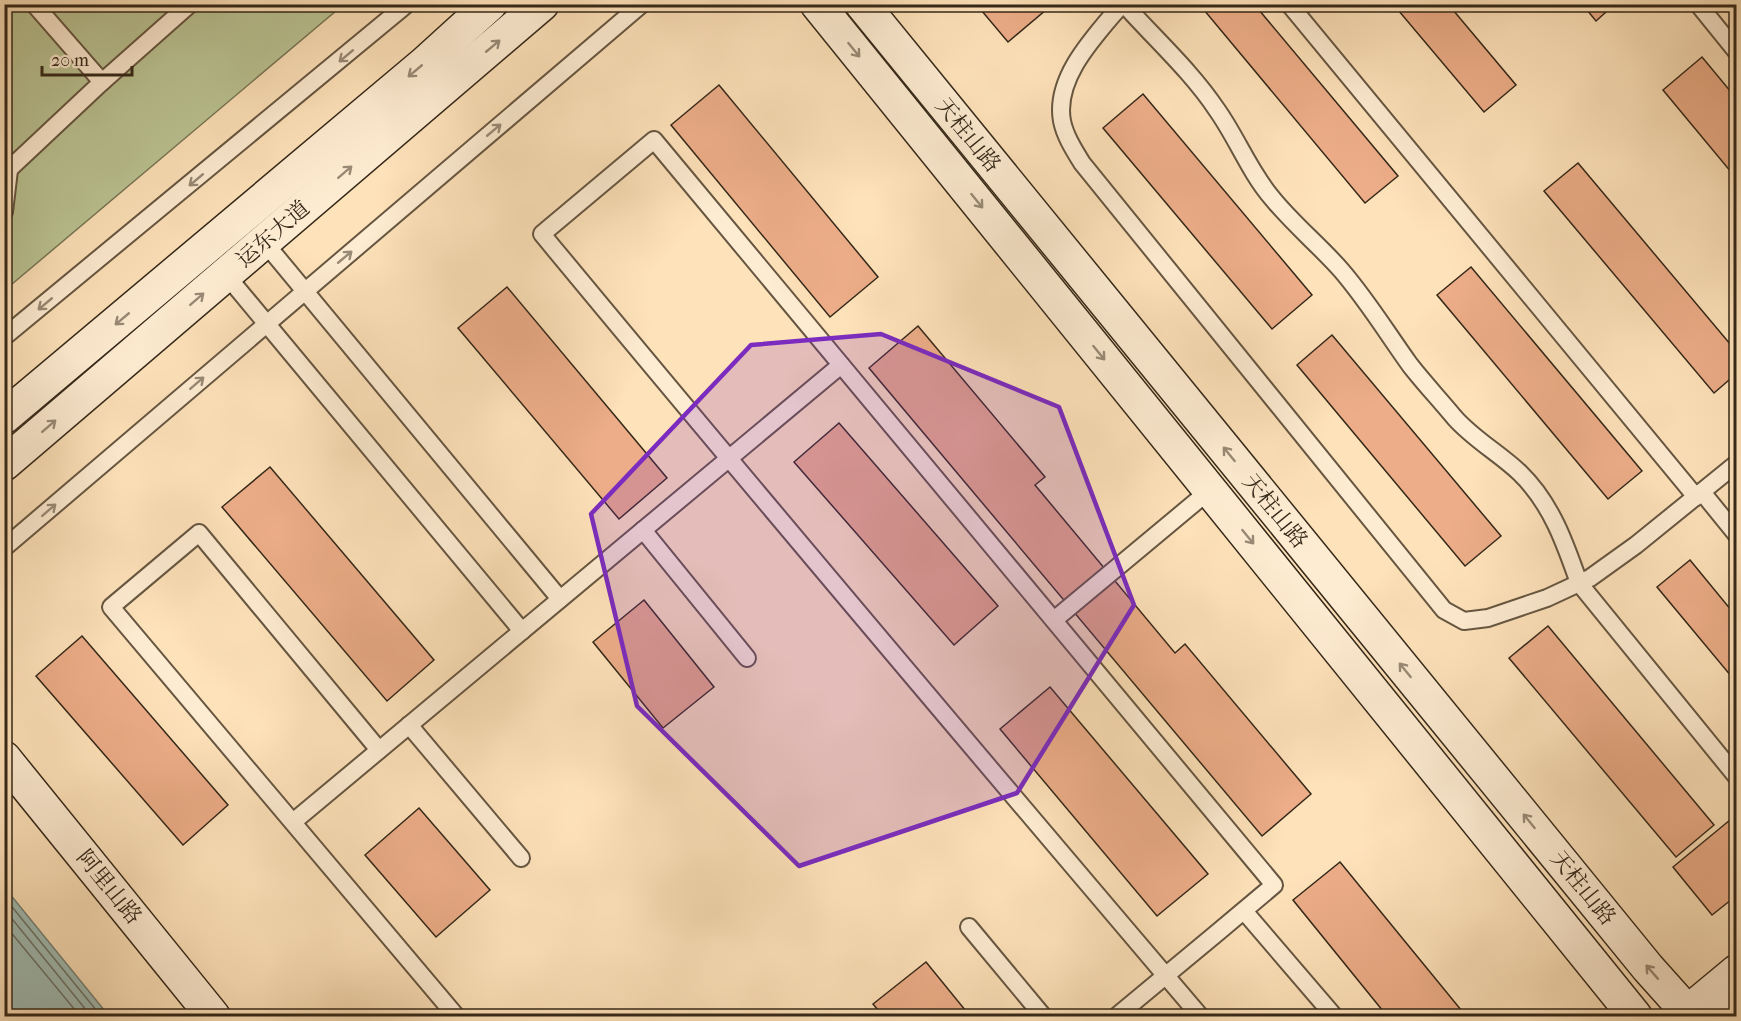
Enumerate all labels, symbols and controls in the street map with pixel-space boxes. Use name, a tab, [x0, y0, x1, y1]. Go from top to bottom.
scale bar	[42, 39, 132, 77]
one-way arrow	[485, 39, 501, 52]
one-way arrow	[847, 42, 861, 57]
one-way arrow	[338, 49, 354, 62]
text: 20 m	[51, 50, 89, 71]
one-way arrow	[407, 65, 423, 78]
street label: 天柱山路	[930, 93, 1006, 177]
one-way arrow	[486, 124, 502, 137]
one-way arrow	[337, 165, 352, 179]
one-way arrow	[189, 173, 204, 187]
one-way arrow	[970, 193, 983, 209]
street label: 运东大道	[231, 195, 315, 273]
one-way arrow	[337, 250, 352, 264]
one-way arrow	[189, 292, 204, 306]
one-way arrow	[38, 297, 53, 311]
one-way arrow	[114, 312, 130, 325]
one-way arrow	[1093, 345, 1106, 361]
one-way arrow	[189, 377, 205, 390]
one-way arrow	[41, 419, 56, 433]
one-way arrow	[1222, 447, 1236, 462]
street label: 天柱山路	[1237, 469, 1313, 553]
one-way arrow	[41, 503, 56, 517]
one-way arrow	[1242, 529, 1255, 545]
one-way arrow	[1399, 663, 1412, 679]
one-way arrow	[1522, 814, 1535, 830]
street label: 阿里山路	[71, 845, 147, 929]
street label: 天柱山路	[1545, 846, 1621, 930]
one-way arrow	[1646, 964, 1659, 980]

